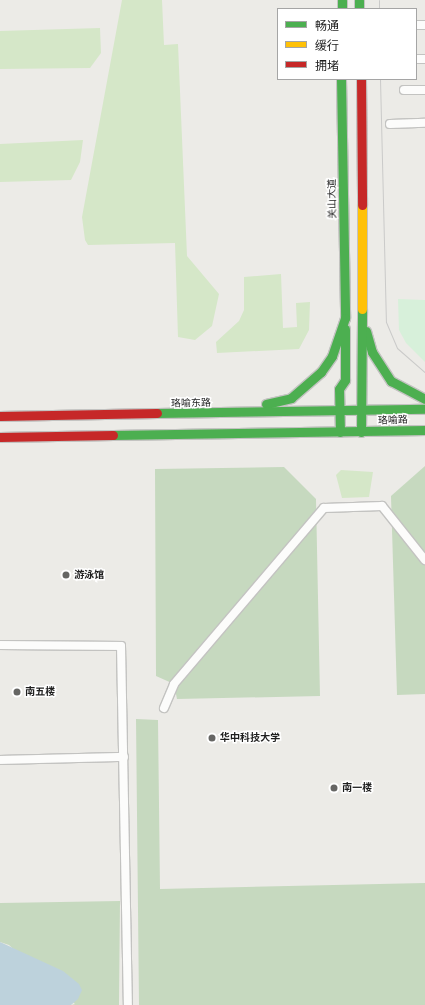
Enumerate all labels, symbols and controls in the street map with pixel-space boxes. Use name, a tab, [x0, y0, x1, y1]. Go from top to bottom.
legend	[277, 8, 417, 80]
text: 畅通	[315, 18, 339, 33]
text: 缓行	[315, 38, 339, 53]
text: 拥堵	[315, 58, 339, 73]
street label: 关山大道	[326, 179, 338, 219]
street label: 珞喻东路	[171, 397, 211, 409]
street label: 珞喻路	[378, 413, 408, 427]
place label: 游泳馆	[74, 569, 104, 581]
marker: 游泳馆	[61, 570, 71, 580]
place label: 南五楼	[25, 686, 55, 698]
marker: 南五楼	[12, 687, 22, 697]
place label: 华中科技大学	[220, 732, 280, 744]
marker: 华中科技大学	[207, 733, 217, 743]
place label: 南一楼	[342, 782, 372, 794]
marker: 南一楼	[329, 783, 339, 793]

